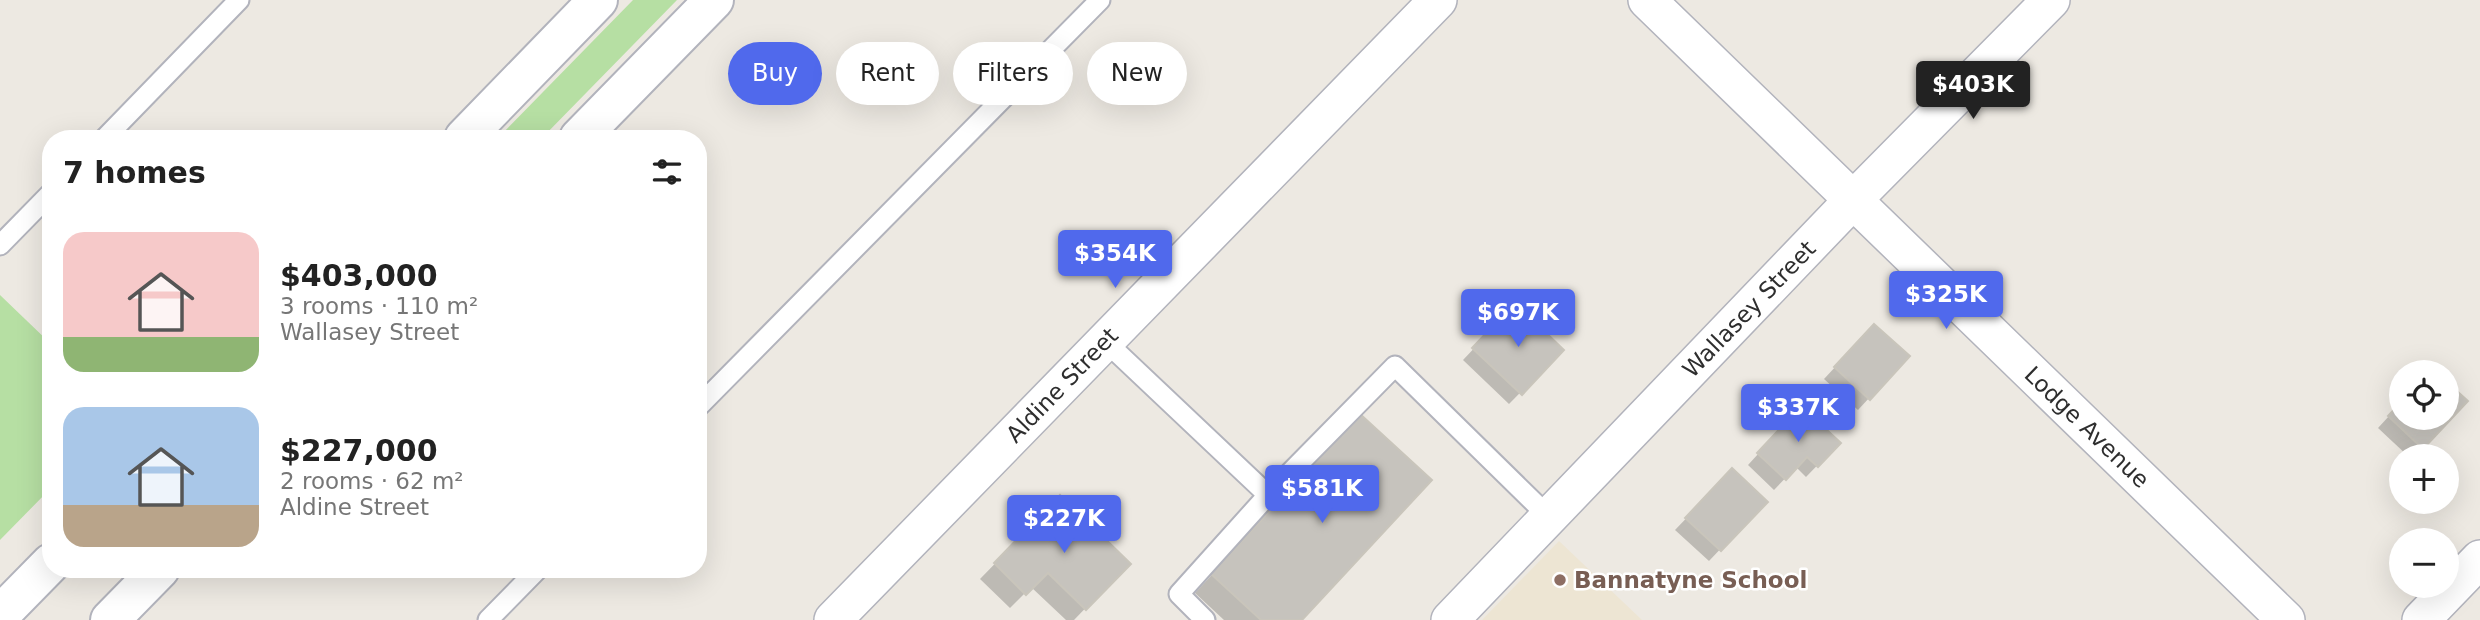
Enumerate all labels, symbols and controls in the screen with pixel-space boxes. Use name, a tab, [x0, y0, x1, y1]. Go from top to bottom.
chip: Buy	[728, 42, 822, 105]
chip: Rent	[836, 42, 939, 105]
chip: Filters	[953, 42, 1073, 105]
chip: New	[1087, 42, 1187, 105]
pin: $403K	[1924, 61, 2022, 121]
text: $403K	[1932, 71, 2014, 97]
icon: filters	[648, 153, 686, 191]
text: 7 homes	[63, 155, 206, 190]
pin: $354K	[1066, 230, 1164, 290]
street label: Wallasey Street	[1677, 236, 1821, 382]
text: $354K	[1074, 240, 1156, 266]
text: $403,000	[280, 258, 438, 293]
icon: home	[119, 260, 203, 344]
pin: $325K	[1897, 272, 1995, 331]
text: $325K	[1905, 281, 1987, 307]
pin: $697K	[1469, 290, 1567, 349]
text: 3 rooms · 110 m²	[280, 293, 478, 319]
text: $697K	[1477, 299, 1559, 325]
text: Wallasey Street	[280, 319, 459, 345]
street label: Aldine Street	[1001, 322, 1123, 448]
map controls	[2389, 360, 2459, 598]
button: locate	[2389, 360, 2459, 430]
street label: Lodge Avenue	[2019, 361, 2155, 493]
pin: $337K	[1749, 384, 1847, 444]
text: $337K	[1757, 394, 1839, 420]
text: $227,000	[280, 433, 438, 468]
icon: home	[119, 435, 203, 519]
button: +	[2389, 444, 2459, 514]
pin: $581K	[1273, 466, 1371, 525]
text: 2 rooms · 62 m²	[280, 468, 464, 494]
text: $581K	[1281, 475, 1363, 501]
text: Aldine Street	[280, 494, 429, 520]
pin: $227K	[1015, 496, 1113, 555]
text: $227K	[1023, 505, 1105, 531]
button: −	[2389, 528, 2459, 598]
place label: Bannatyne School	[1574, 567, 1807, 593]
marker: Bannatyne School	[1552, 572, 1568, 588]

